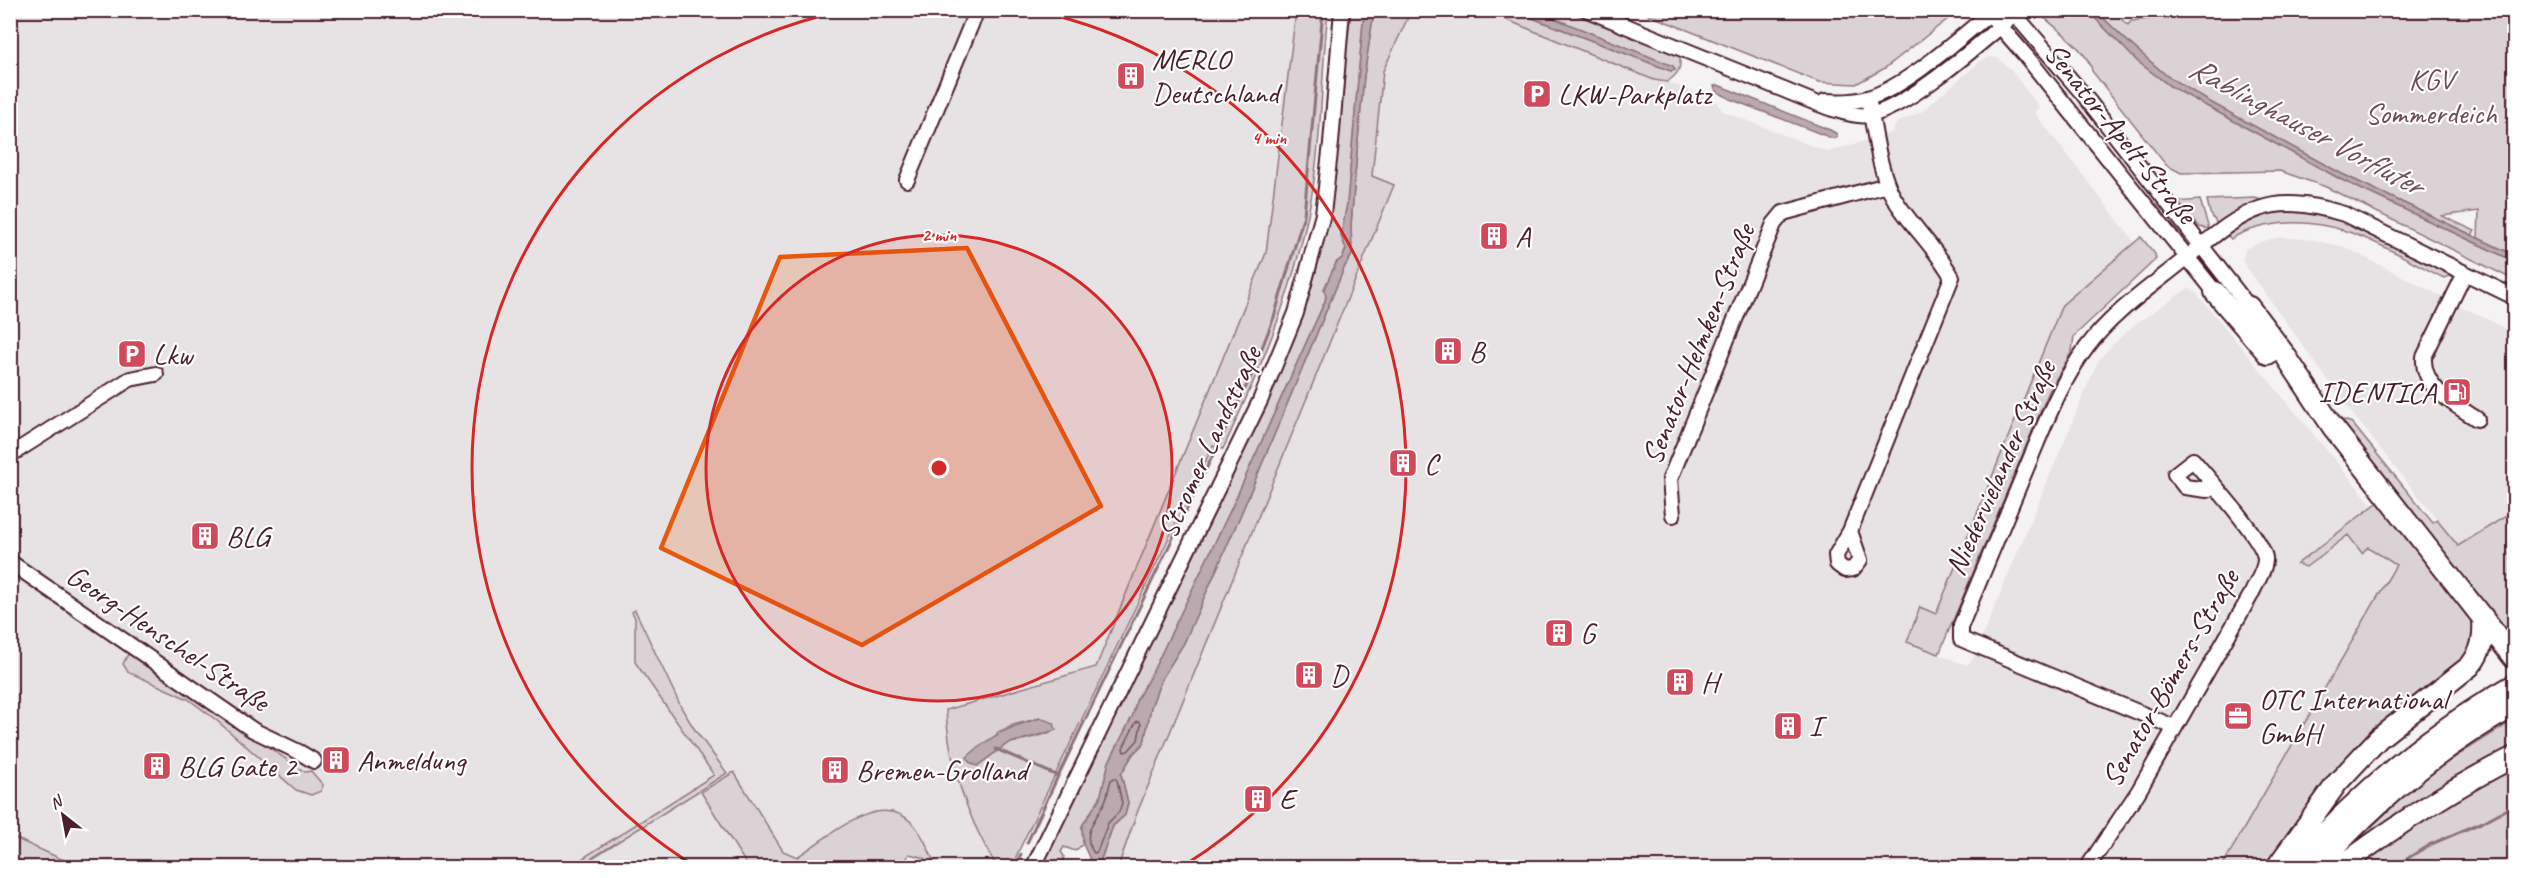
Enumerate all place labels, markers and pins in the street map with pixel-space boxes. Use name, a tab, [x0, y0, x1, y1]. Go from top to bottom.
place label: MERLO Deutschland	[1152, 40, 1283, 112]
building icon: MERLO Deutschland	[1115, 60, 1147, 92]
place label: LKW-Parkplatz	[1558, 75, 1713, 113]
parking icon: LKW-Parkplatz	[1521, 78, 1553, 110]
place label: A	[1515, 217, 1532, 255]
building icon: A	[1478, 220, 1510, 252]
place label: B	[1469, 332, 1487, 370]
place label: Lkw	[153, 335, 195, 373]
building icon: B	[1432, 335, 1464, 367]
parking icon: Lkw	[116, 338, 148, 370]
place label: IDENTICA	[2319, 373, 2438, 411]
fuel station icon: IDENTICA	[2441, 376, 2473, 408]
place label: C	[1424, 444, 1441, 482]
building icon: C	[1387, 447, 1419, 479]
centre of rings	[929, 458, 949, 478]
place label: BLG	[226, 517, 273, 555]
building icon: BLG	[189, 520, 221, 552]
place label: G	[1580, 614, 1598, 652]
building icon: G	[1543, 617, 1575, 649]
place label: D	[1330, 656, 1350, 694]
building icon: D	[1293, 659, 1325, 691]
place label: H	[1701, 663, 1723, 701]
building icon: H	[1664, 666, 1696, 698]
place label: OTC International GmbH	[2259, 680, 2452, 752]
office icon: OTC International GmbH	[2222, 700, 2254, 732]
place label: I	[1809, 707, 1828, 745]
building icon: I	[1772, 710, 1804, 742]
place label: Anmeldung	[357, 741, 468, 779]
building icon: Anmeldung	[320, 744, 352, 776]
place label: BLG Gate 2	[178, 747, 299, 785]
building icon: BLG Gate 2	[141, 750, 173, 782]
place label: Bremen-Grolland	[856, 751, 1031, 789]
building icon: Bremen-Grolland	[819, 754, 851, 786]
place label: E	[1279, 780, 1299, 818]
building icon: E	[1242, 783, 1274, 815]

